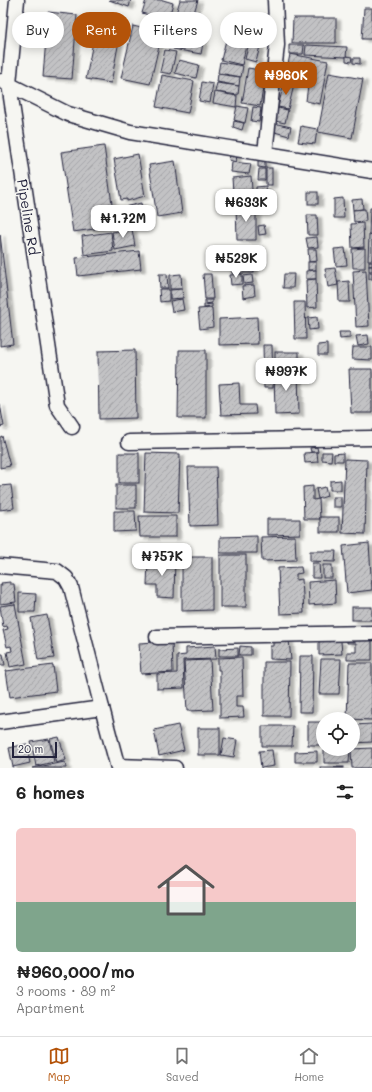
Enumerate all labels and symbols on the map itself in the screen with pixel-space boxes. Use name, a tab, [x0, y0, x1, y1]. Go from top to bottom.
pin: ₦960K	[258, 62, 314, 96]
street label: Pipeline Rd	[13, 178, 44, 256]
pin: ₦633K	[218, 189, 274, 223]
pin: ₦1.72M	[90, 205, 156, 239]
pin: ₦529K	[208, 245, 264, 279]
pin: ₦997K	[258, 358, 314, 392]
pin: ₦757K	[134, 543, 190, 577]
scale bar	[12, 740, 57, 759]

